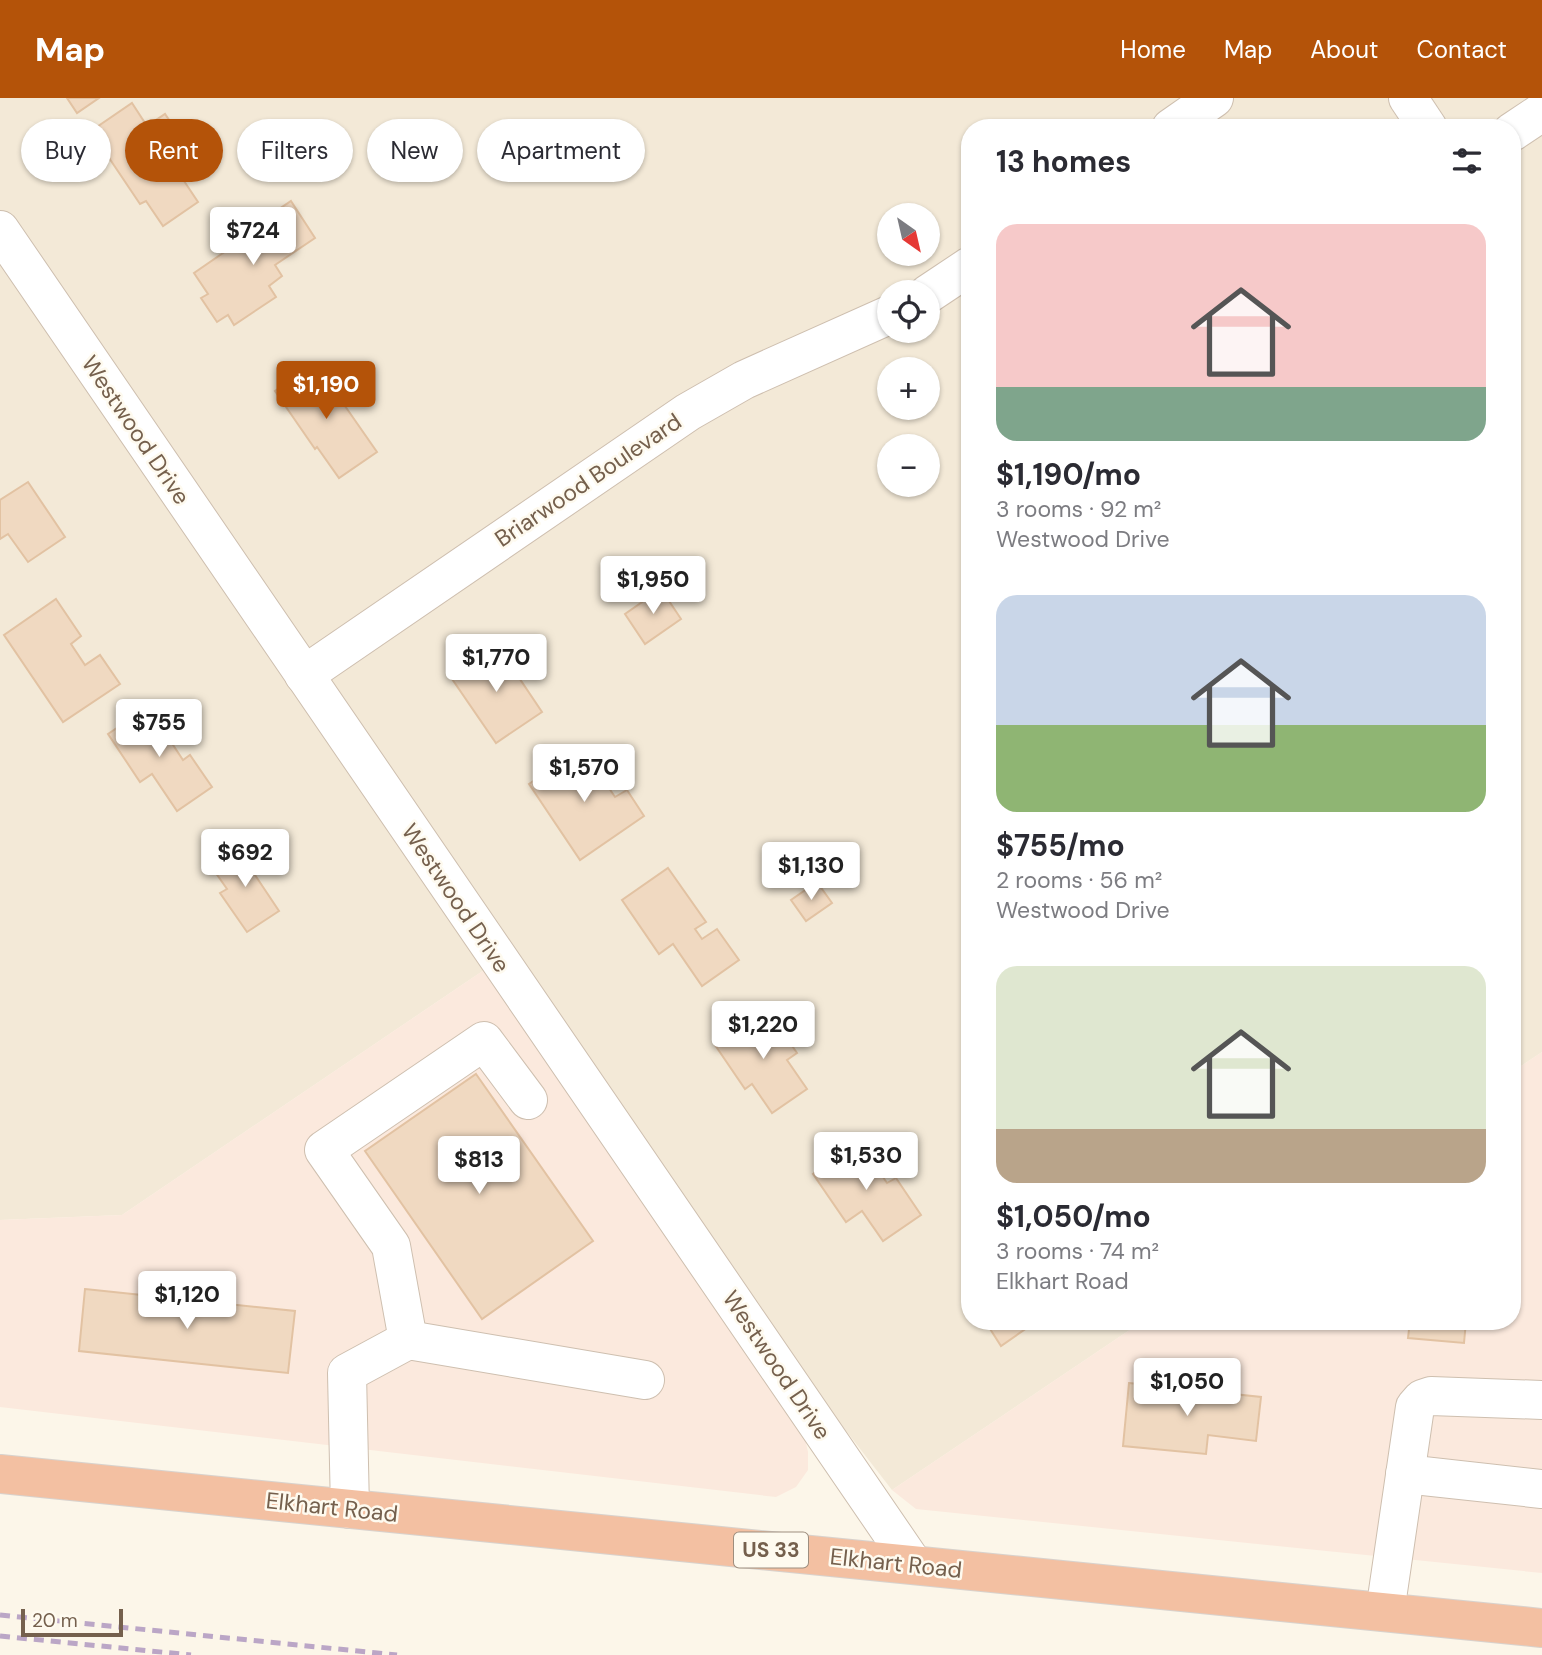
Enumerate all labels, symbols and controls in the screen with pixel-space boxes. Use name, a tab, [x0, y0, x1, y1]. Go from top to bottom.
text: Map	[35, 28, 105, 71]
text: Home	[1120, 34, 1186, 65]
text: Map	[1224, 34, 1272, 65]
text: About	[1310, 34, 1379, 65]
text: Contact	[1417, 34, 1507, 65]
chip: Buy	[21, 119, 111, 182]
chip: Rent	[125, 119, 223, 182]
chip: Filters	[237, 119, 353, 182]
chip: New	[367, 119, 463, 182]
chip: Apartment	[477, 119, 645, 182]
text: 13 homes	[996, 142, 1131, 181]
icon: filters	[1448, 142, 1486, 180]
north arrow	[877, 203, 940, 266]
map controls	[877, 203, 940, 497]
pin: $724	[212, 208, 294, 267]
text: $724	[226, 215, 280, 245]
icon: home	[1178, 269, 1304, 395]
button: locate	[877, 280, 940, 343]
street label: Westwood Drive	[75, 350, 197, 510]
button: +	[877, 357, 940, 420]
pin: $1,190	[269, 362, 383, 421]
text: $1,190	[292, 369, 360, 399]
street label: Briarwood Boulevard	[489, 406, 687, 554]
button: −	[877, 434, 940, 497]
text: $1,190/mo	[996, 455, 1141, 494]
text: 3 rooms · 92 m²	[996, 494, 1161, 524]
text: Westwood Drive	[996, 524, 1170, 554]
pin: $1,950	[596, 556, 710, 616]
text: $1,950	[616, 564, 690, 594]
pin: $1,770	[439, 634, 553, 694]
icon: home	[1178, 640, 1304, 766]
text: $1,770	[462, 642, 530, 672]
pin: $755	[118, 700, 200, 759]
text: $755	[132, 707, 186, 737]
pin: $1,570	[527, 744, 641, 804]
text: $1,570	[549, 752, 619, 782]
street label: Westwood Drive	[395, 818, 517, 978]
text: $755/mo	[996, 826, 1125, 865]
pin: $692	[204, 830, 286, 889]
text: $692	[217, 837, 273, 867]
pin: $1,130	[754, 842, 868, 902]
text: $1,130	[778, 850, 844, 880]
text: 2 rooms · 56 m²	[996, 865, 1162, 895]
text: Westwood Drive	[996, 895, 1170, 925]
pin: $1,220	[706, 1002, 820, 1061]
text: $1,220	[728, 1009, 798, 1039]
icon: home	[1178, 1011, 1304, 1137]
pin: $1,530	[809, 1132, 923, 1192]
pin: $813	[438, 1136, 520, 1196]
text: $1,530	[830, 1140, 902, 1170]
text: $813	[454, 1144, 504, 1174]
text: $1,050/mo	[996, 1197, 1151, 1236]
text: 3 rooms · 74 m²	[996, 1236, 1159, 1266]
text: Elkhart Road	[996, 1266, 1129, 1296]
pin: $1,120	[130, 1272, 244, 1331]
text: $1,120	[154, 1279, 220, 1309]
street label: Westwood Drive	[716, 1285, 838, 1445]
pin: $1,050	[1130, 1358, 1244, 1418]
text: $1,050	[1150, 1366, 1224, 1396]
street label: Elkhart Road	[264, 1485, 400, 1529]
road number: US 33	[734, 1532, 808, 1568]
street label: Elkhart Road	[828, 1541, 964, 1585]
scale bar	[21, 1606, 122, 1638]
text: 20 m	[32, 1608, 78, 1633]

